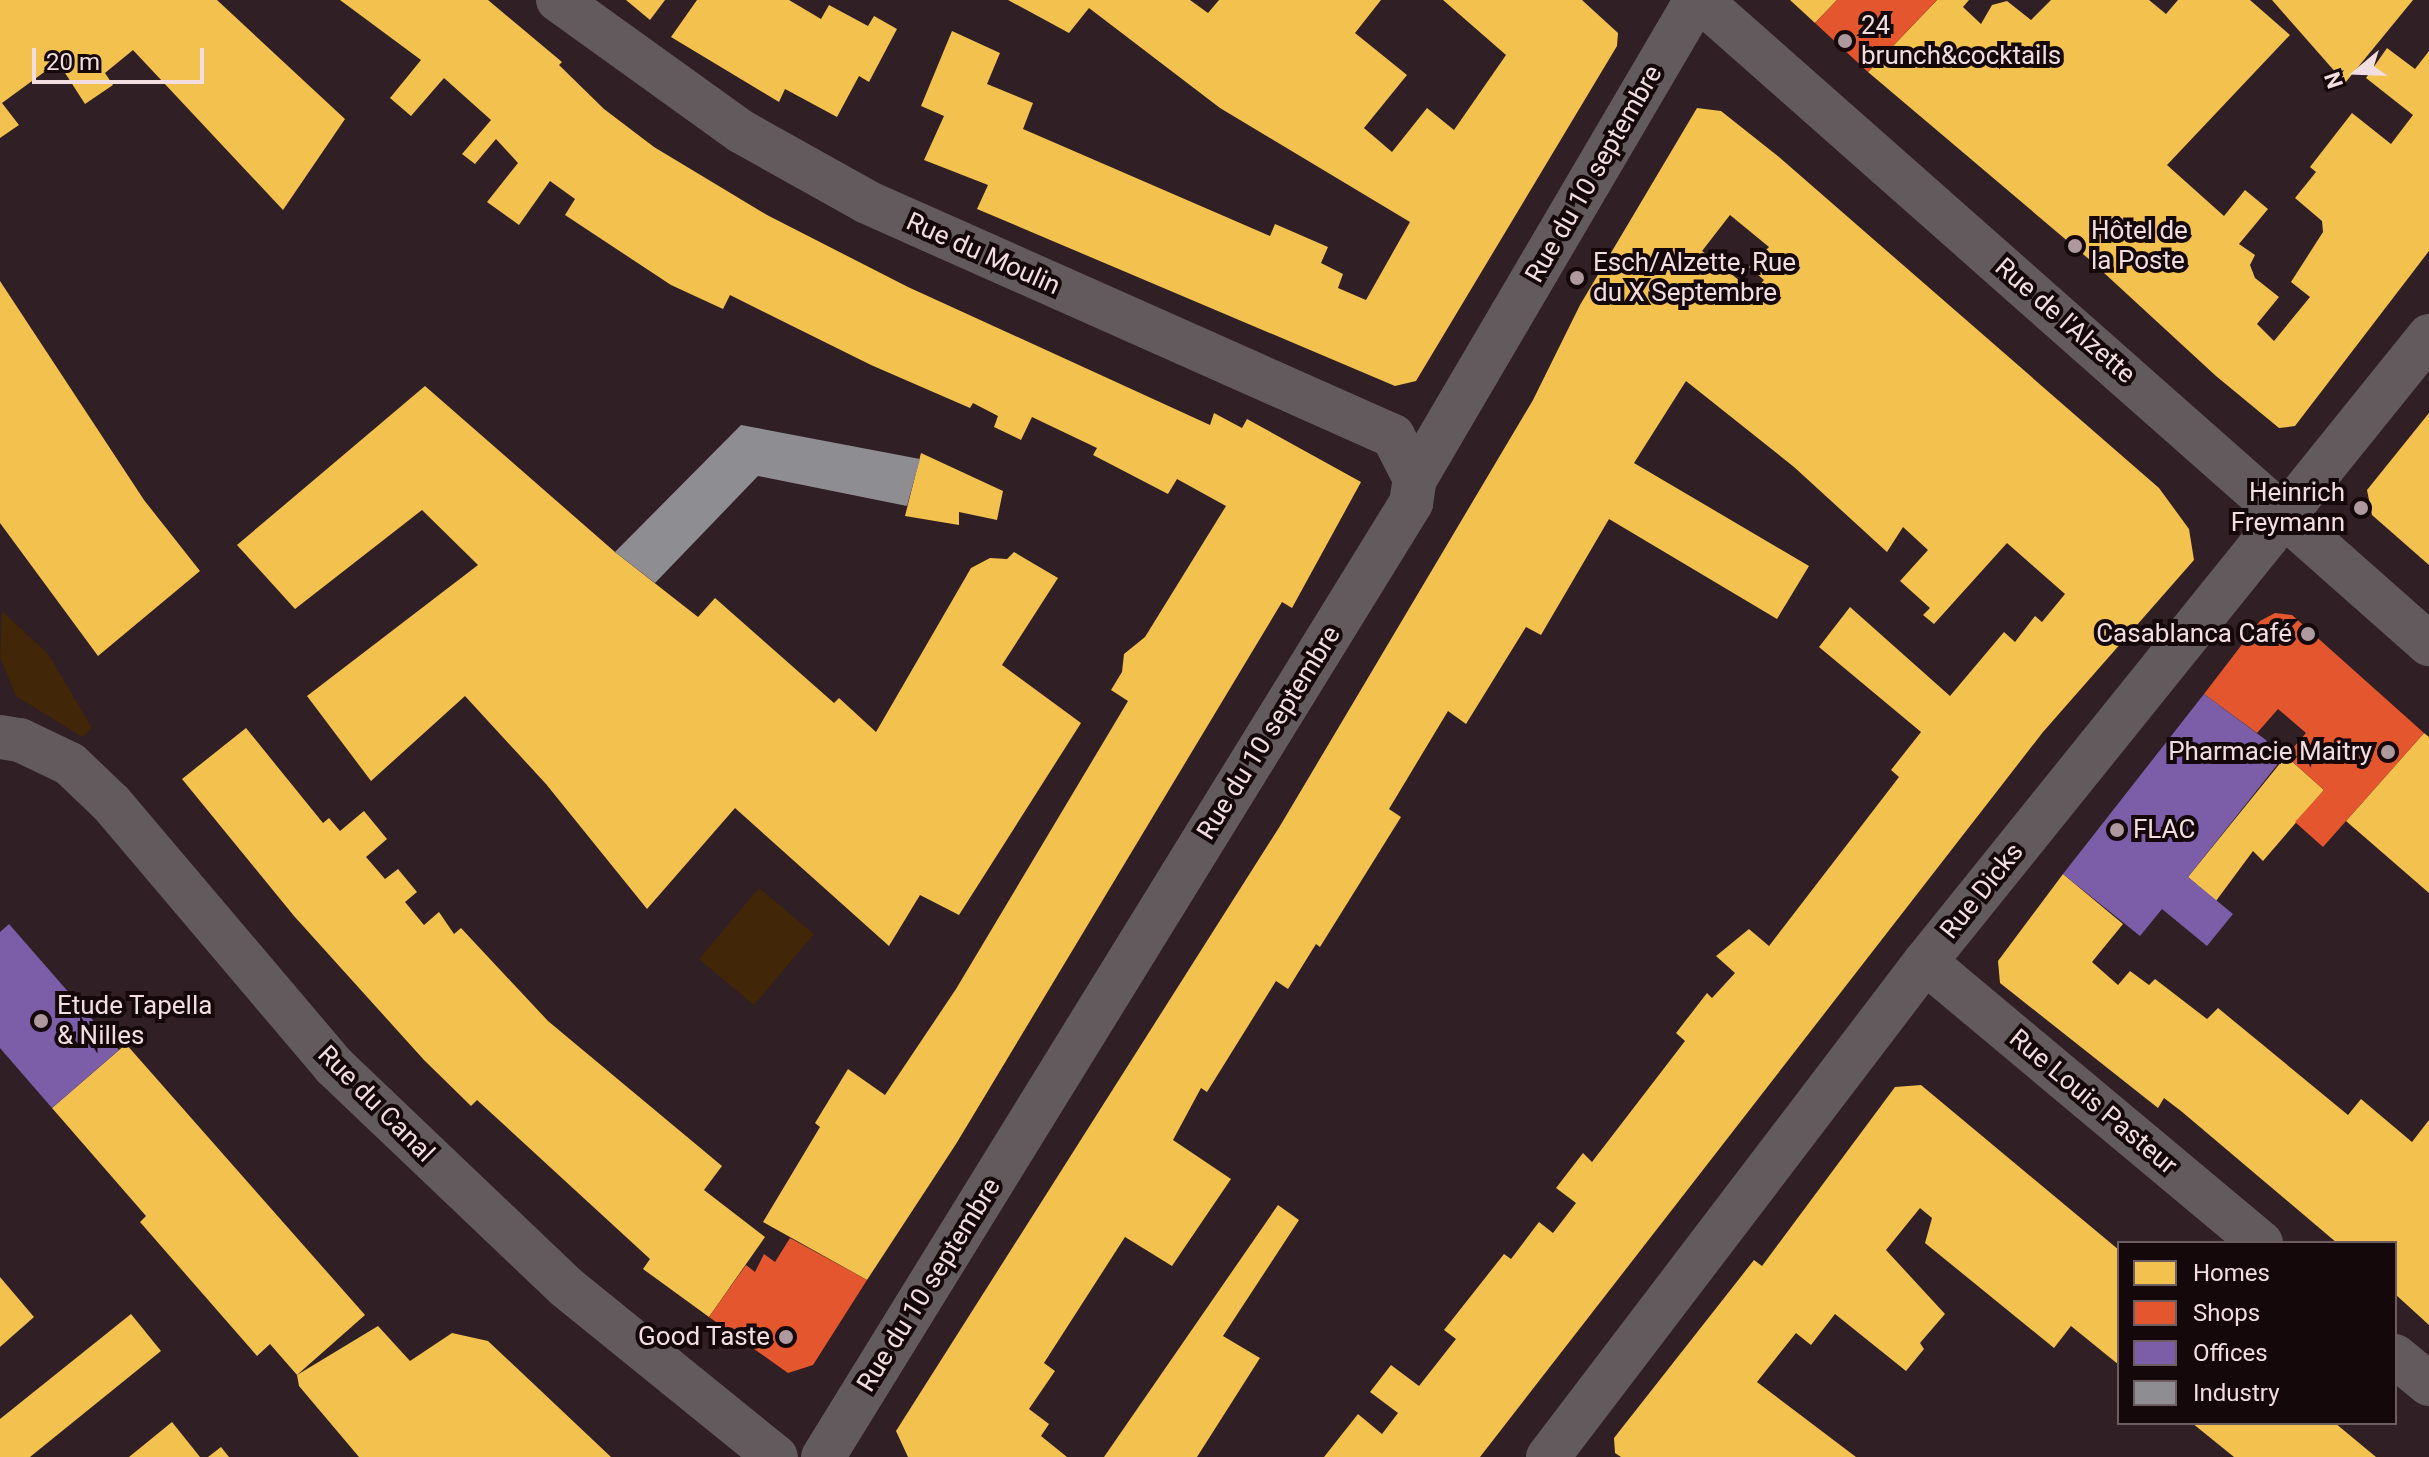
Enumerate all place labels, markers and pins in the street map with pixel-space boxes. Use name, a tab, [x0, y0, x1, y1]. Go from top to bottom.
place label: 24 brunch&cocktails	[1861, 10, 2061, 72]
marker: 24 brunch&cocktails	[1836, 32, 1854, 50]
place label: Hôtel de la Poste	[2091, 215, 2188, 276]
marker: Hôtel de la Poste	[2066, 237, 2084, 255]
place label: Esch/Alzette, Rue du X Septembre	[1593, 247, 1796, 308]
marker: Esch/Alzette, Rue du X Septembre	[1568, 269, 1586, 287]
place label: Heinrich Freymann	[2231, 477, 2345, 538]
marker: Heinrich Freymann	[2352, 499, 2370, 517]
place label: Casablanca Café	[2096, 618, 2292, 650]
marker: Casablanca Café	[2299, 625, 2317, 643]
place label: Pharmacie Maitry	[2168, 736, 2372, 768]
marker: Pharmacie Maitry	[2379, 743, 2397, 761]
place label: FLAC	[2133, 814, 2195, 846]
marker: FLAC	[2108, 821, 2126, 839]
place label: Etude Tapella & Nilles	[57, 990, 213, 1052]
marker: Etude Tapella & Nilles	[32, 1012, 50, 1030]
place label: Good Taste	[638, 1321, 770, 1353]
marker: Good Taste	[777, 1328, 795, 1346]

